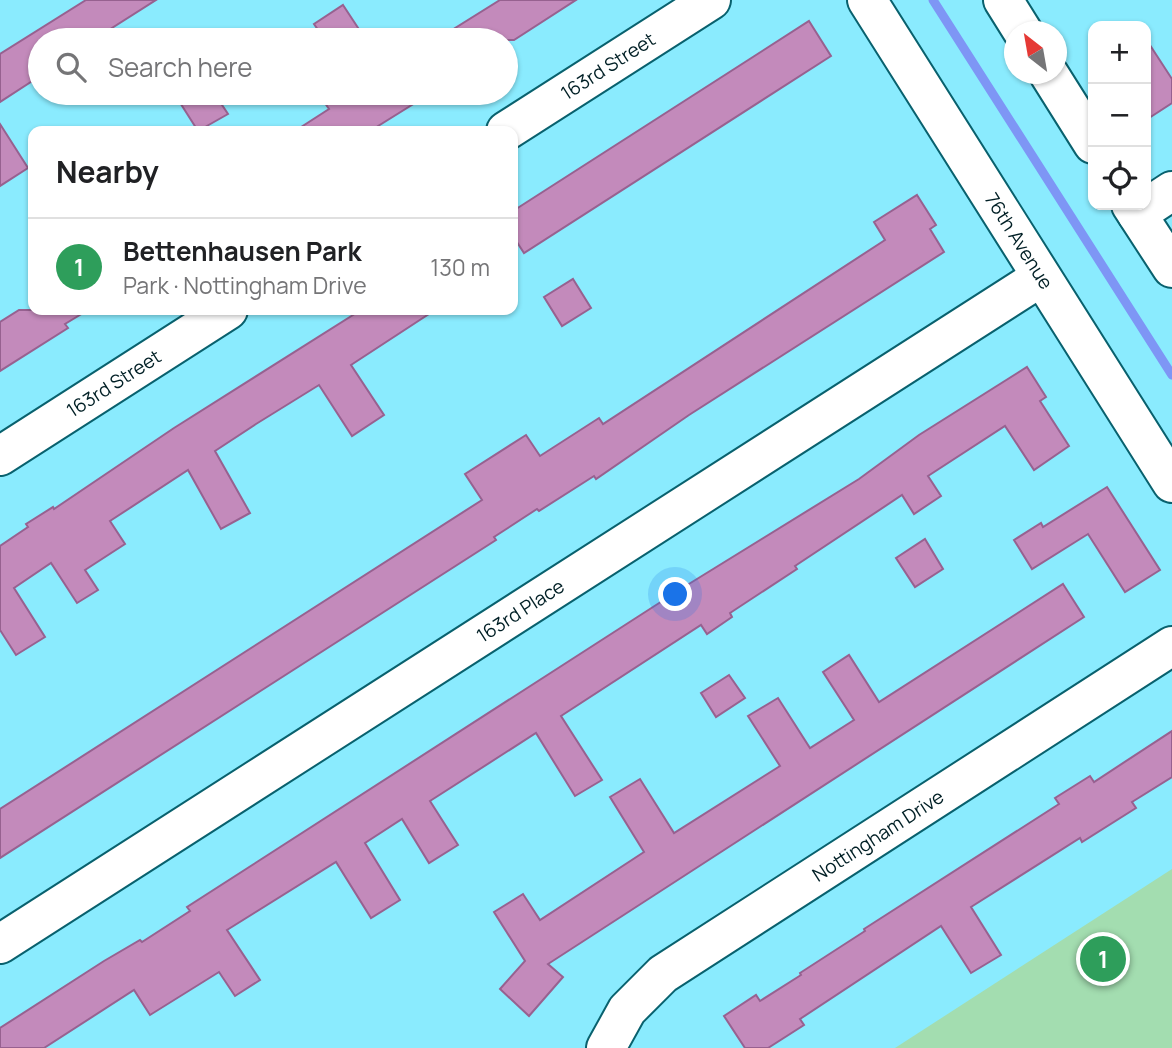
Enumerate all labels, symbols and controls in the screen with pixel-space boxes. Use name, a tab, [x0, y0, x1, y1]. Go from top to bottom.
north arrow	[1004, 21, 1067, 84]
map controls	[1088, 21, 1151, 210]
button: +	[1088, 21, 1151, 84]
street label: 163rd Street	[556, 26, 660, 106]
search box	[28, 28, 518, 105]
icon: search	[52, 48, 90, 86]
text: Search here	[108, 49, 253, 85]
button: −	[1088, 84, 1151, 147]
button: locate	[1088, 147, 1151, 210]
text: Nearby	[56, 151, 159, 192]
street label: 76th Avenue	[979, 188, 1059, 294]
text: Bettenhausen Park	[123, 233, 361, 269]
text: 1	[74, 251, 84, 283]
text: 130 m	[430, 251, 490, 283]
text: Park · Nottingham Drive	[123, 269, 367, 301]
street label: 163rd Street	[61, 343, 166, 423]
street label: 163rd Place	[472, 573, 569, 648]
your location	[658, 577, 692, 611]
street label: Nottingham Drive	[807, 784, 949, 887]
pin: 1	[1080, 933, 1126, 985]

